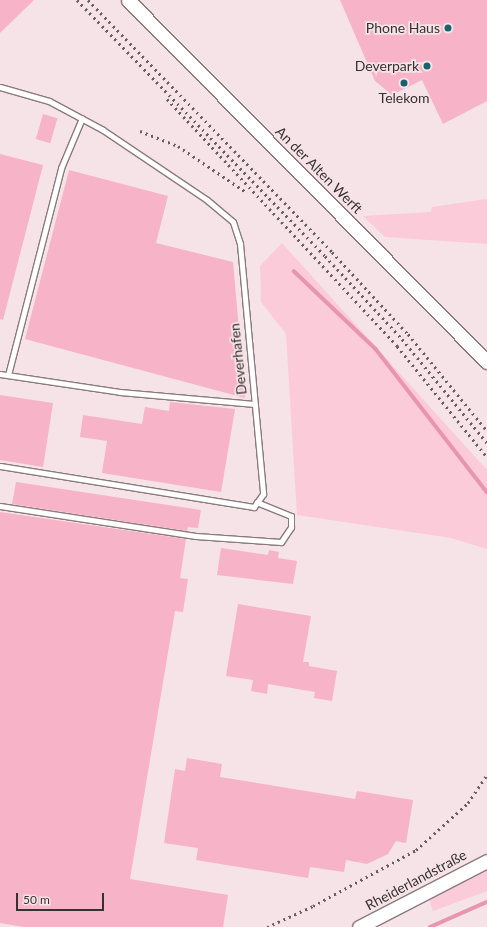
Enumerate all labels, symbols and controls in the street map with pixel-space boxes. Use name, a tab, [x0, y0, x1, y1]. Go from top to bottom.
place label: Phone Haus	[366, 20, 440, 36]
marker: Phone Haus	[443, 23, 453, 33]
place label: Deverpark	[355, 58, 419, 74]
marker: Deverpark	[422, 61, 432, 71]
marker: Telekom	[399, 78, 409, 88]
place label: Telekom	[379, 90, 429, 106]
street label: An der Alten Werft	[272, 123, 366, 217]
street label: Deverhafen	[226, 322, 250, 396]
street label: Rheiderlandstraße	[363, 846, 469, 914]
scale bar	[18, 885, 106, 911]
text: 50 m	[23, 892, 50, 907]

